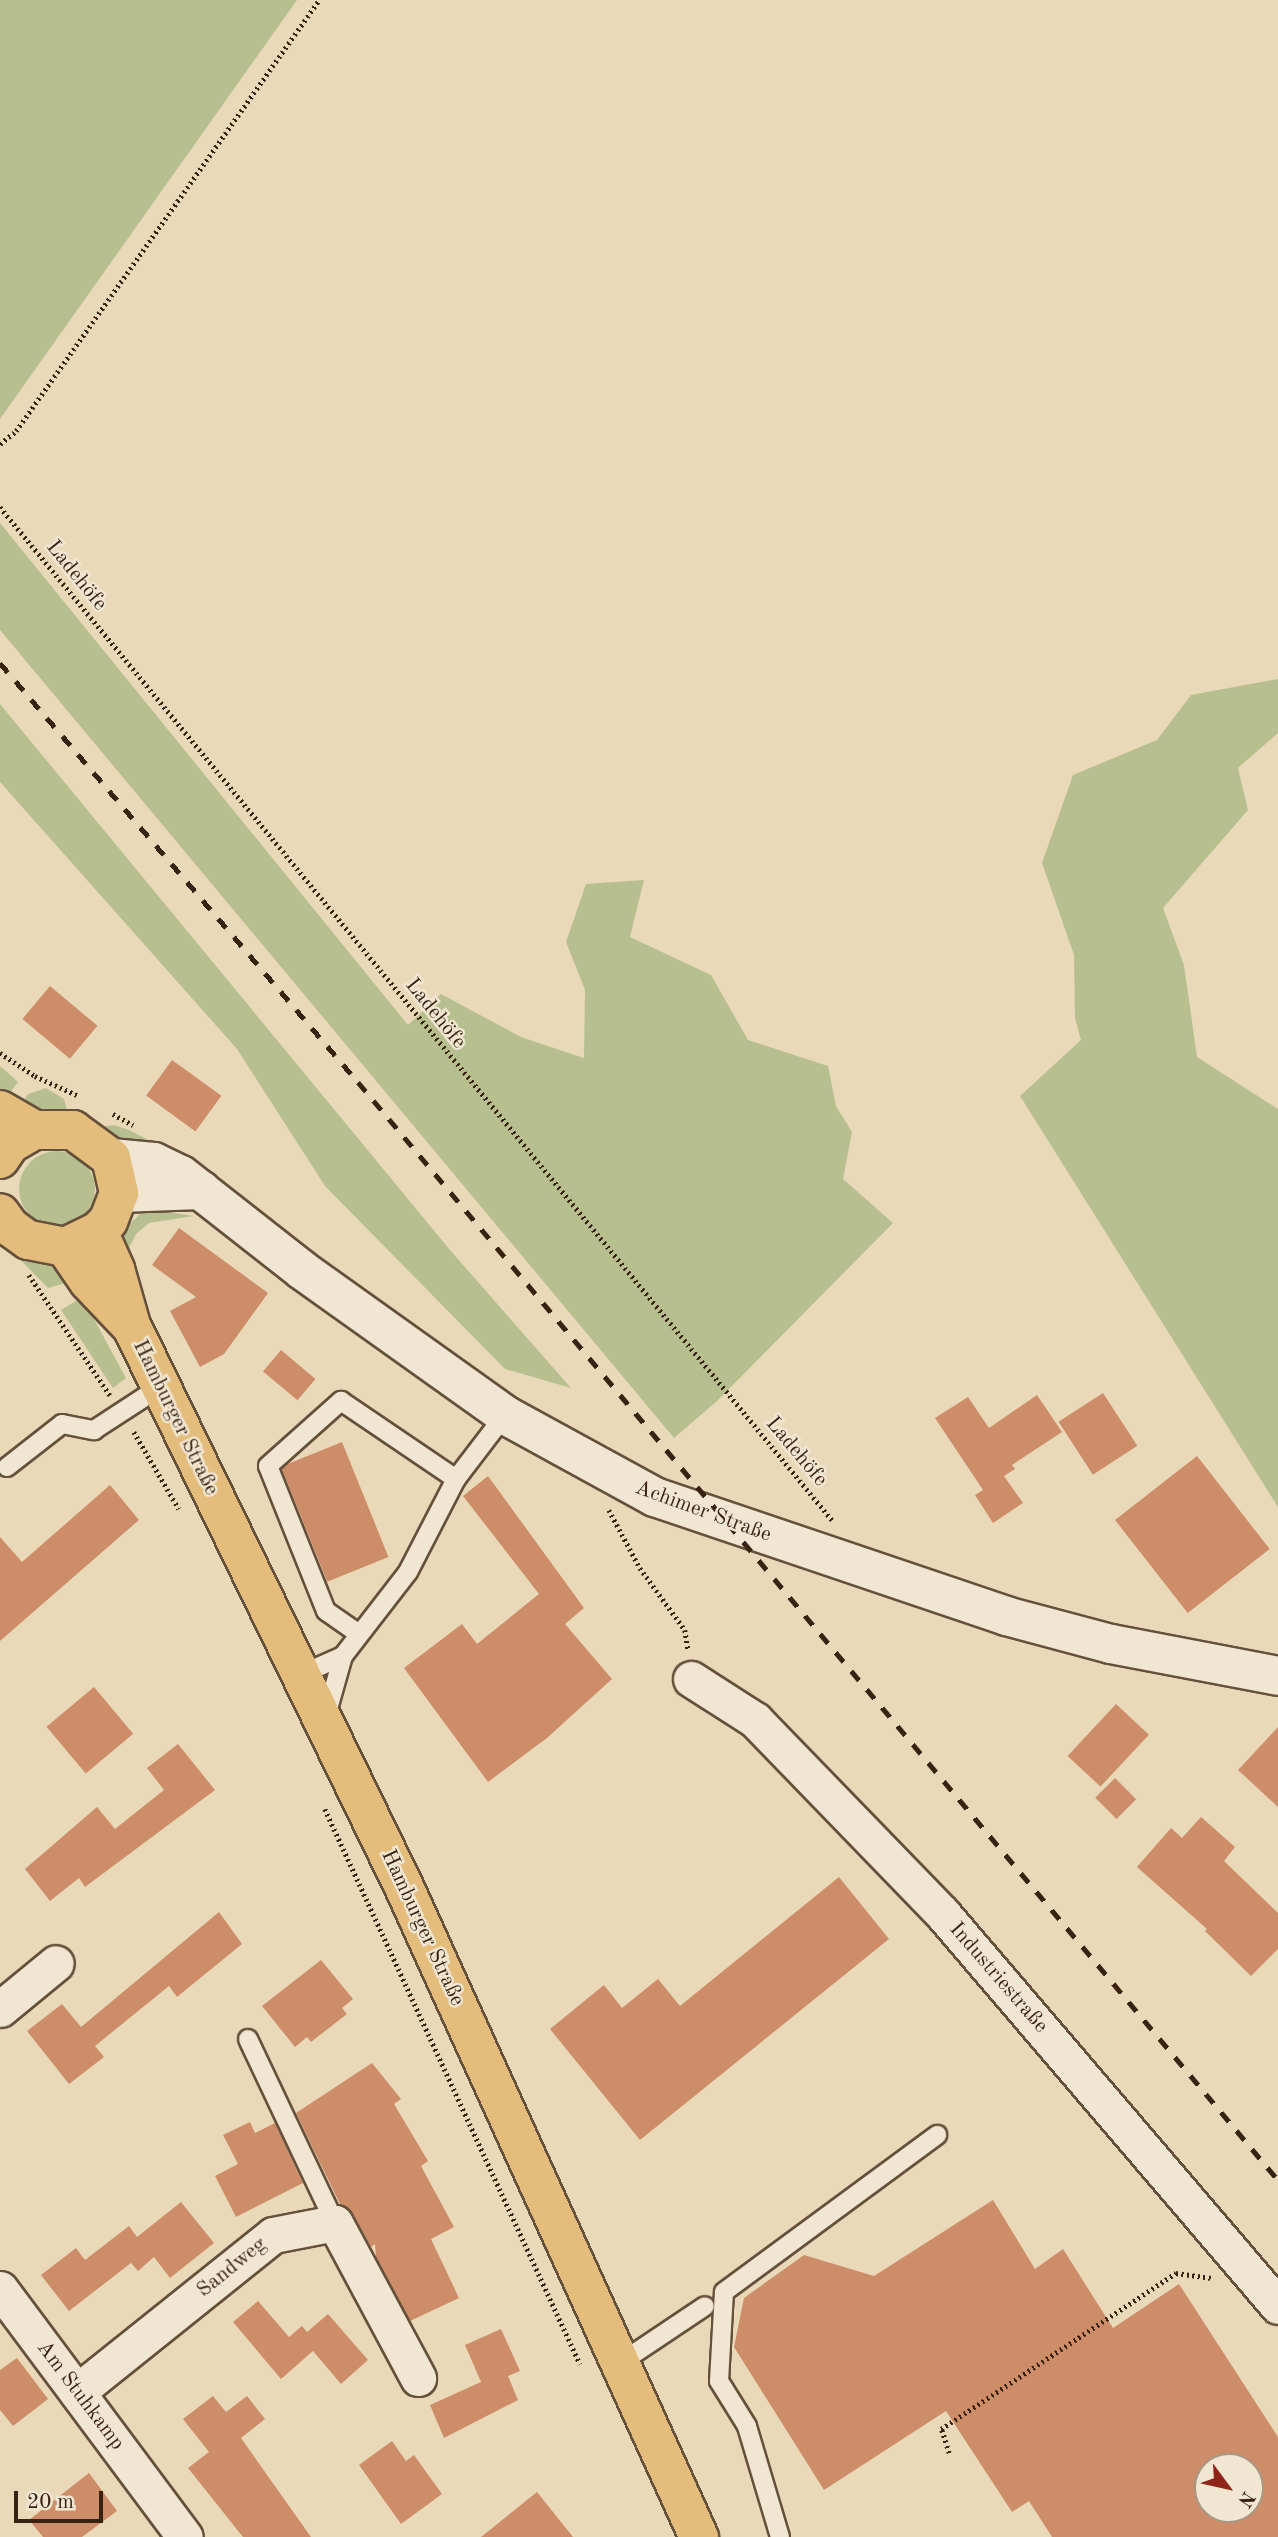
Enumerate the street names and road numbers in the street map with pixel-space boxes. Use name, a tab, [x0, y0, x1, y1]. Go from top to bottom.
street label: Ladehöfe	[40, 536, 112, 616]
street label: Ladehöfe	[399, 974, 471, 1054]
street label: Hamburger Straße	[126, 1336, 224, 1500]
street label: Ladehöfe	[760, 1412, 832, 1492]
street label: Achimer Straße	[631, 1476, 775, 1548]
street label: Hamburger Straße	[375, 1846, 469, 2010]
street label: Industriestraße	[943, 1918, 1053, 2038]
street label: Sandweg	[192, 2232, 272, 2304]
street label: Am Stuhkamp	[31, 2336, 129, 2456]

